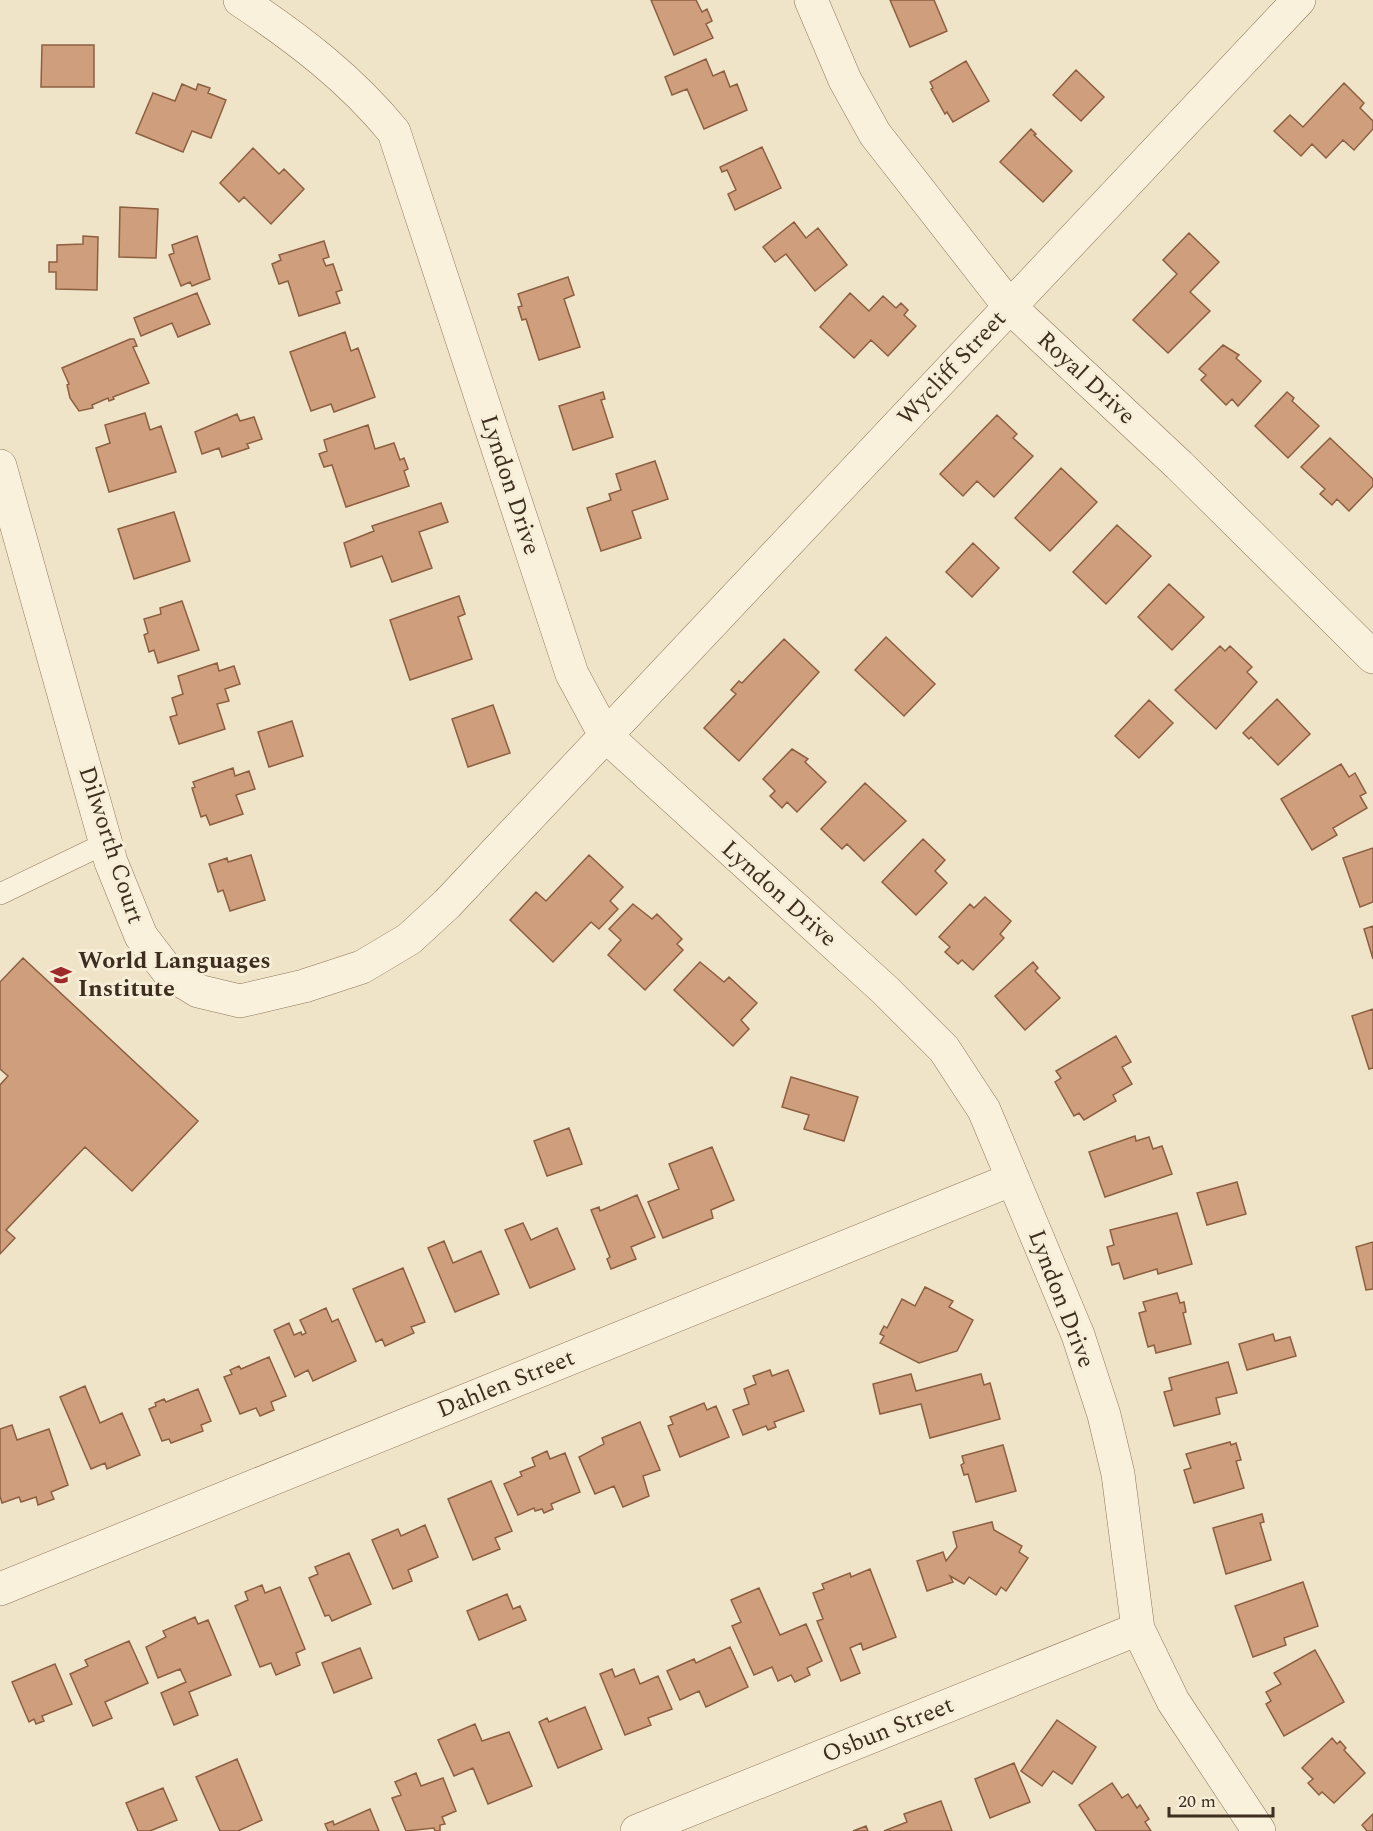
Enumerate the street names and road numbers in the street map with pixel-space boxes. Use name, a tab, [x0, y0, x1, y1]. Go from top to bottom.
street label: Wycliff Street	[889, 302, 1015, 434]
street label: Royal Drive	[1028, 323, 1144, 433]
street label: Lyndon Drive	[470, 410, 550, 560]
street label: Dilworth Court	[69, 761, 153, 929]
street label: Lyndon Drive	[713, 832, 845, 956]
street label: Lyndon Drive	[1018, 1225, 1104, 1373]
street label: Dahlen Street	[432, 1340, 580, 1428]
street label: Osbun Street	[817, 1687, 959, 1773]

